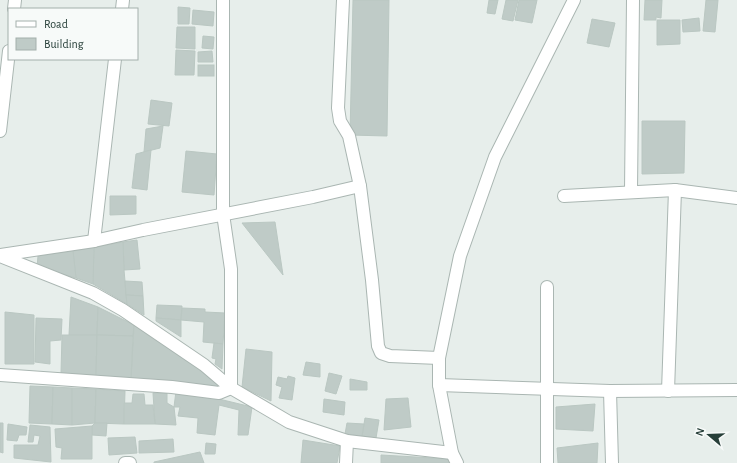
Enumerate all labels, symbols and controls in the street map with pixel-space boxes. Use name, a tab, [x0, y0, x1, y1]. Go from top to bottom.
legend	[8, 8, 138, 60]
text: Road	[44, 18, 68, 30]
text: Building	[44, 38, 84, 50]
north arrow	[689, 415, 729, 455]
text: N	[694, 426, 706, 437]

